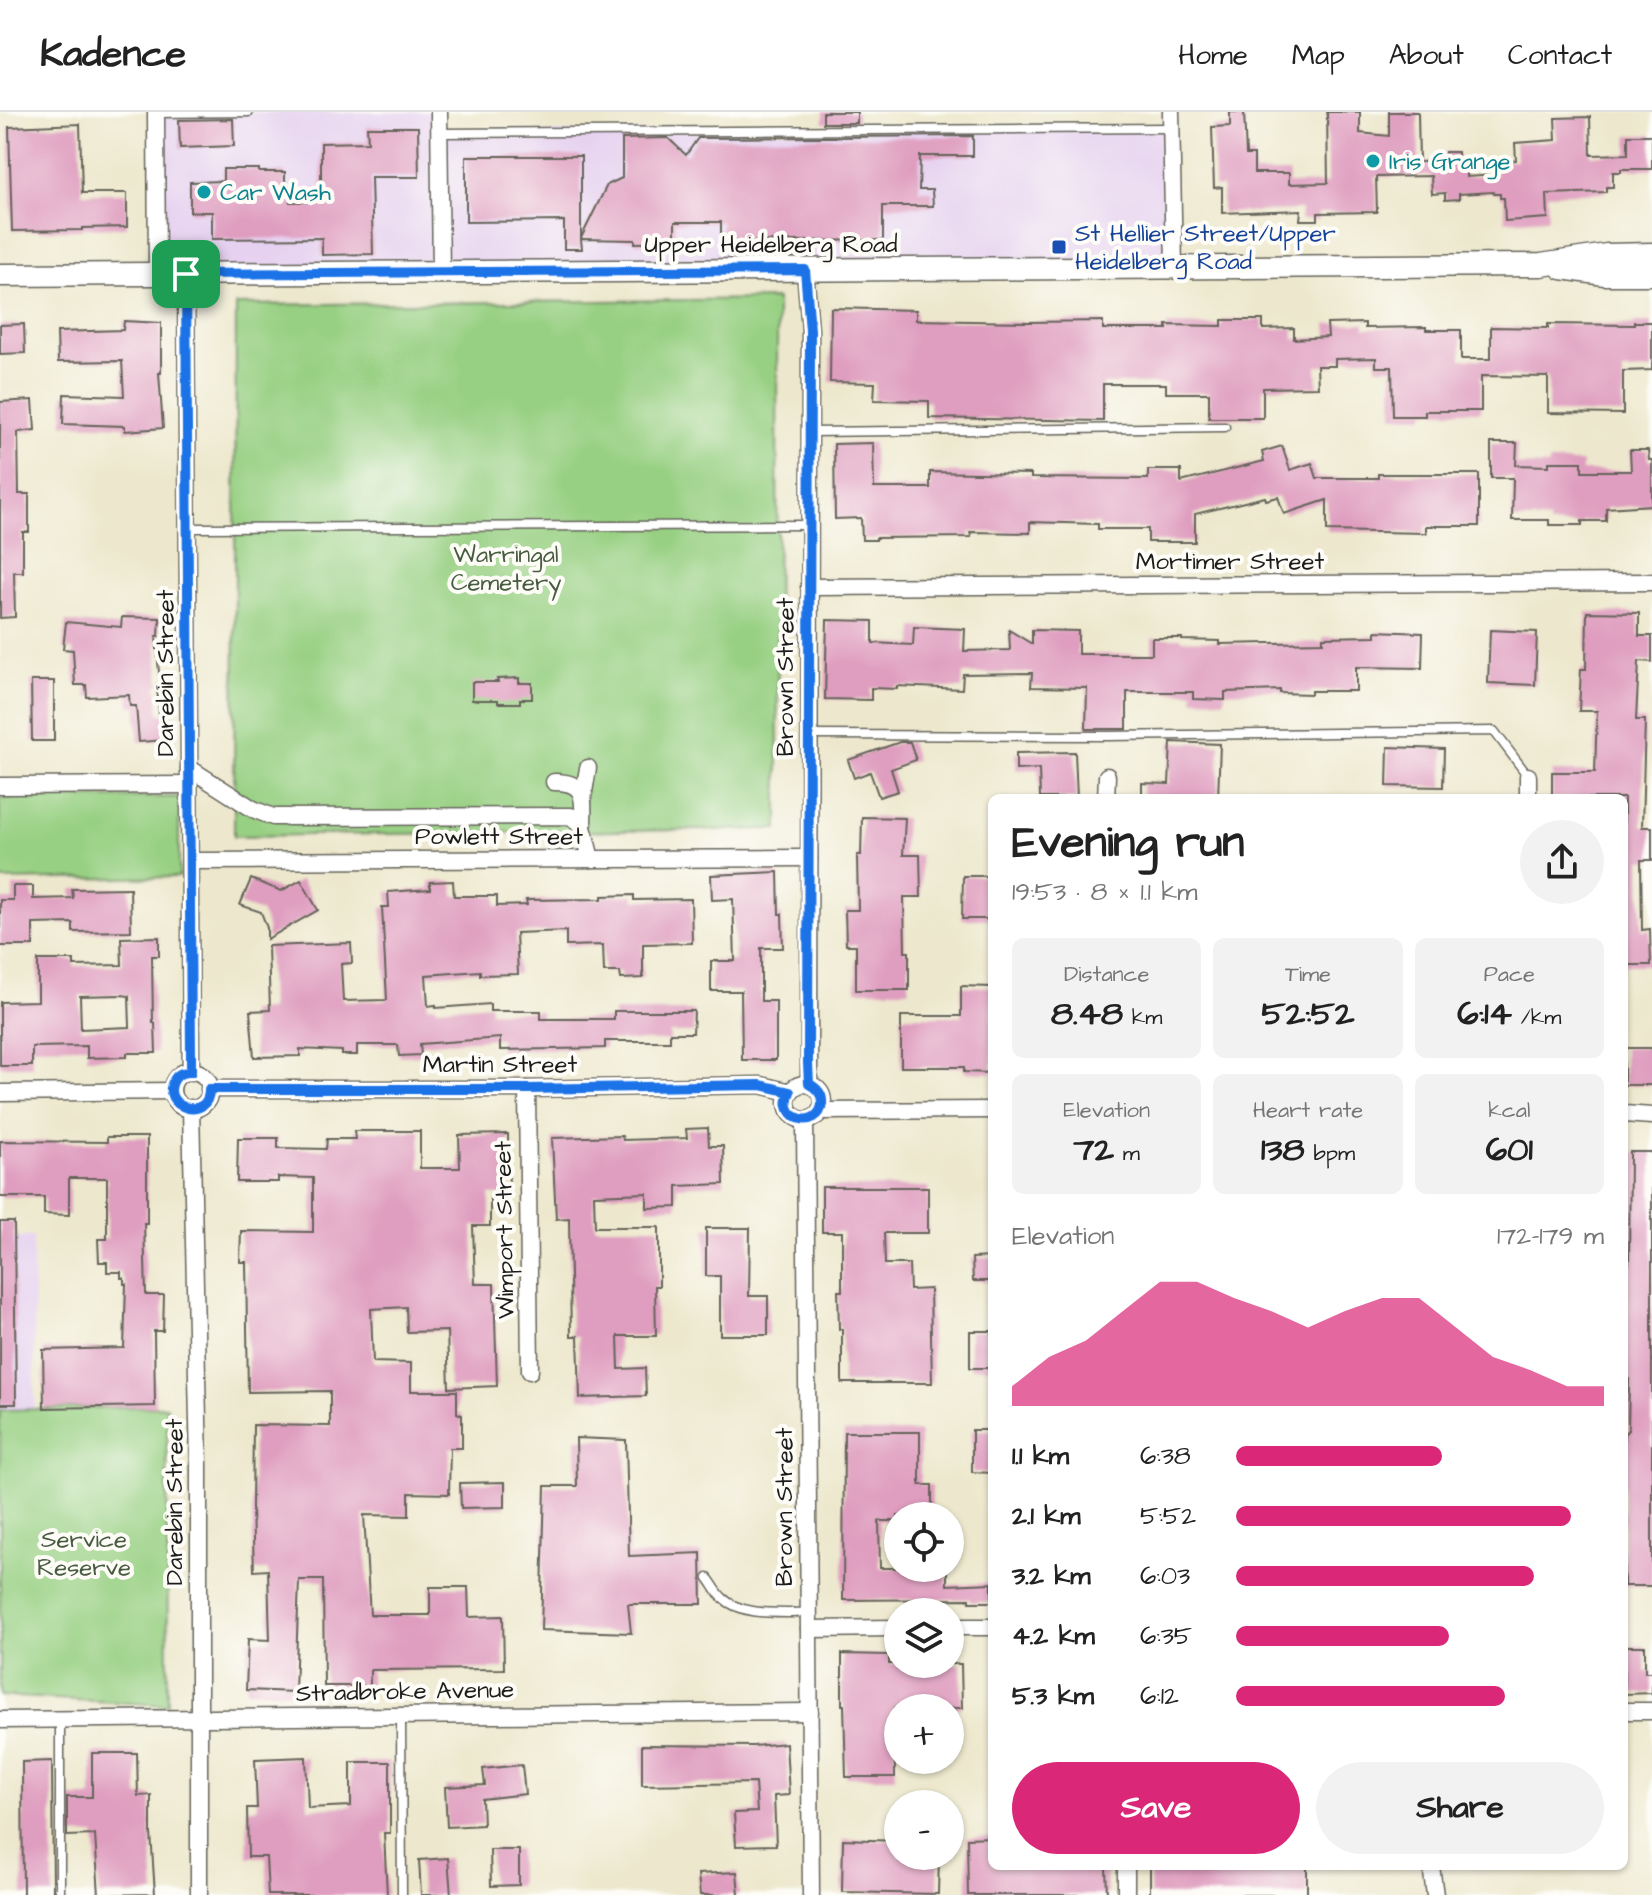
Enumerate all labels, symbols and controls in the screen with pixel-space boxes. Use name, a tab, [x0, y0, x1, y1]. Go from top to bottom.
text: Kadence	[40, 29, 186, 81]
text: Home	[1178, 36, 1248, 75]
text: Map	[1292, 36, 1345, 75]
text: About	[1389, 36, 1464, 75]
text: Contact	[1508, 36, 1612, 75]
place label: Iris Grange	[1389, 145, 1511, 180]
marker: Iris Grange	[1364, 152, 1382, 170]
place label: Car Wash	[220, 176, 331, 210]
marker: Car Wash	[195, 183, 213, 201]
place label: St Hellier Street/Upper Heidelberg Road	[1075, 217, 1336, 280]
street label: Upper Heidelberg Road	[644, 228, 898, 263]
marker: St Hellier Street/Upper Heidelberg Road	[1050, 238, 1068, 256]
pin	[152, 240, 220, 308]
icon: arrive	[164, 252, 208, 296]
park label: Warringal Cemetery	[451, 538, 561, 601]
street label: Mortimer Street	[1136, 545, 1325, 579]
street label: Darebin Street	[149, 589, 183, 756]
street label: Brown Street	[769, 597, 803, 756]
text: Evening run	[1012, 813, 1244, 874]
street label: Powlett Street	[415, 820, 583, 854]
button: share	[1520, 820, 1604, 904]
text: 19:53 · 8 × 1.1 km	[1012, 874, 1197, 910]
text: Distance	[1064, 959, 1149, 990]
text: Time	[1285, 959, 1331, 990]
text: Pace	[1484, 959, 1535, 990]
text: 8.48	[1051, 990, 1123, 1038]
text: 52:52	[1262, 990, 1354, 1038]
text: 6:14	[1457, 990, 1512, 1038]
text: km	[1123, 1002, 1162, 1033]
text: /km	[1512, 1002, 1561, 1033]
street label: Martin Street	[423, 1048, 577, 1082]
text: Elevation	[1063, 1095, 1150, 1126]
text: Heart rate	[1253, 1095, 1363, 1126]
text: kcal	[1488, 1095, 1530, 1126]
text: 72	[1074, 1126, 1114, 1174]
text: 138	[1261, 1126, 1305, 1174]
text: 601	[1486, 1126, 1533, 1174]
text: m	[1114, 1138, 1140, 1169]
text: bpm	[1305, 1138, 1355, 1169]
street label: Wimport Street	[486, 1140, 524, 1319]
text: Elevation	[1012, 1218, 1114, 1254]
text: 172–179 m	[1497, 1218, 1604, 1254]
street label: Darebin Street	[158, 1418, 192, 1585]
street label: Brown Street	[768, 1427, 802, 1586]
text: 1.1 km	[1012, 1438, 1069, 1474]
text: 6:38	[1140, 1438, 1191, 1474]
text: 2.1 km	[1012, 1498, 1080, 1534]
text: 5:52	[1140, 1498, 1196, 1534]
map controls	[884, 1502, 964, 1870]
button: locate	[884, 1502, 964, 1582]
park label: Service Reserve	[37, 1523, 131, 1585]
text: 3.2 km	[1012, 1558, 1090, 1594]
text: 6:03	[1140, 1558, 1190, 1594]
button: layers	[884, 1598, 964, 1678]
text: 4.2 km	[1012, 1618, 1095, 1654]
text: 6:35	[1140, 1618, 1192, 1654]
street label: Stradbroke Avenue	[296, 1673, 515, 1711]
text: 5.3 km	[1012, 1678, 1094, 1714]
text: 6:12	[1140, 1678, 1179, 1714]
button: +	[884, 1694, 964, 1774]
button: Save	[1012, 1762, 1300, 1854]
button: Share	[1316, 1762, 1604, 1854]
button: −	[884, 1790, 964, 1870]

